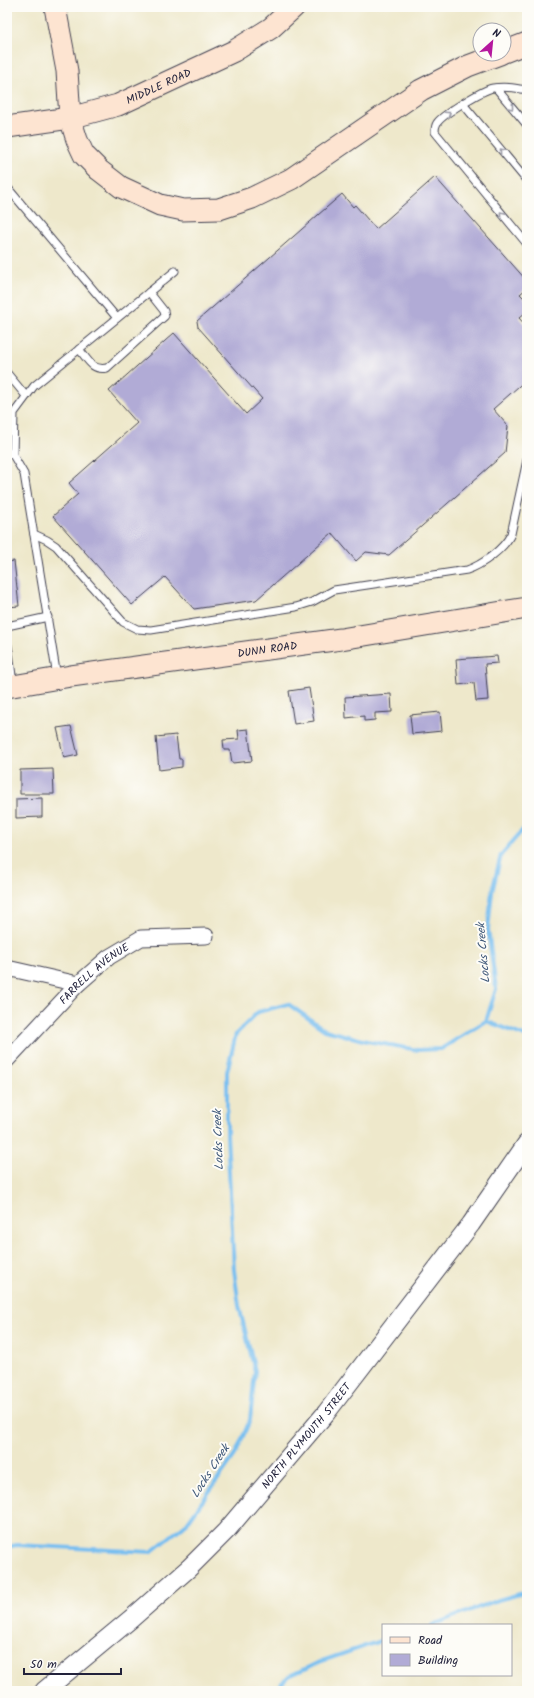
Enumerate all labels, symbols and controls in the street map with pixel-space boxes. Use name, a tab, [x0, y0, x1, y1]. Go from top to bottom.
north arrow	[472, 22, 512, 62]
text: N	[489, 24, 503, 44]
street label: MIDDLE ROAD	[123, 64, 195, 110]
one-way arrow	[507, 102, 514, 109]
one-way arrow	[444, 111, 451, 119]
one-way arrow	[500, 149, 507, 156]
one-way arrow	[499, 211, 506, 219]
street label: DUNN ROAD	[236, 637, 298, 663]
water label: Locks Creek	[471, 920, 496, 984]
street label: FARRELL AVENUE	[55, 939, 133, 1009]
water label: Locks Creek	[208, 1107, 229, 1171]
street label: NORTH PLYMOUTH STREET	[257, 1378, 357, 1493]
water label: Locks Creek	[186, 1439, 236, 1502]
legend	[382, 1624, 512, 1676]
text: Road	[418, 1631, 443, 1650]
scale bar	[24, 1650, 121, 1676]
text: Building	[418, 1651, 458, 1670]
text: 50 m	[30, 1655, 57, 1674]

